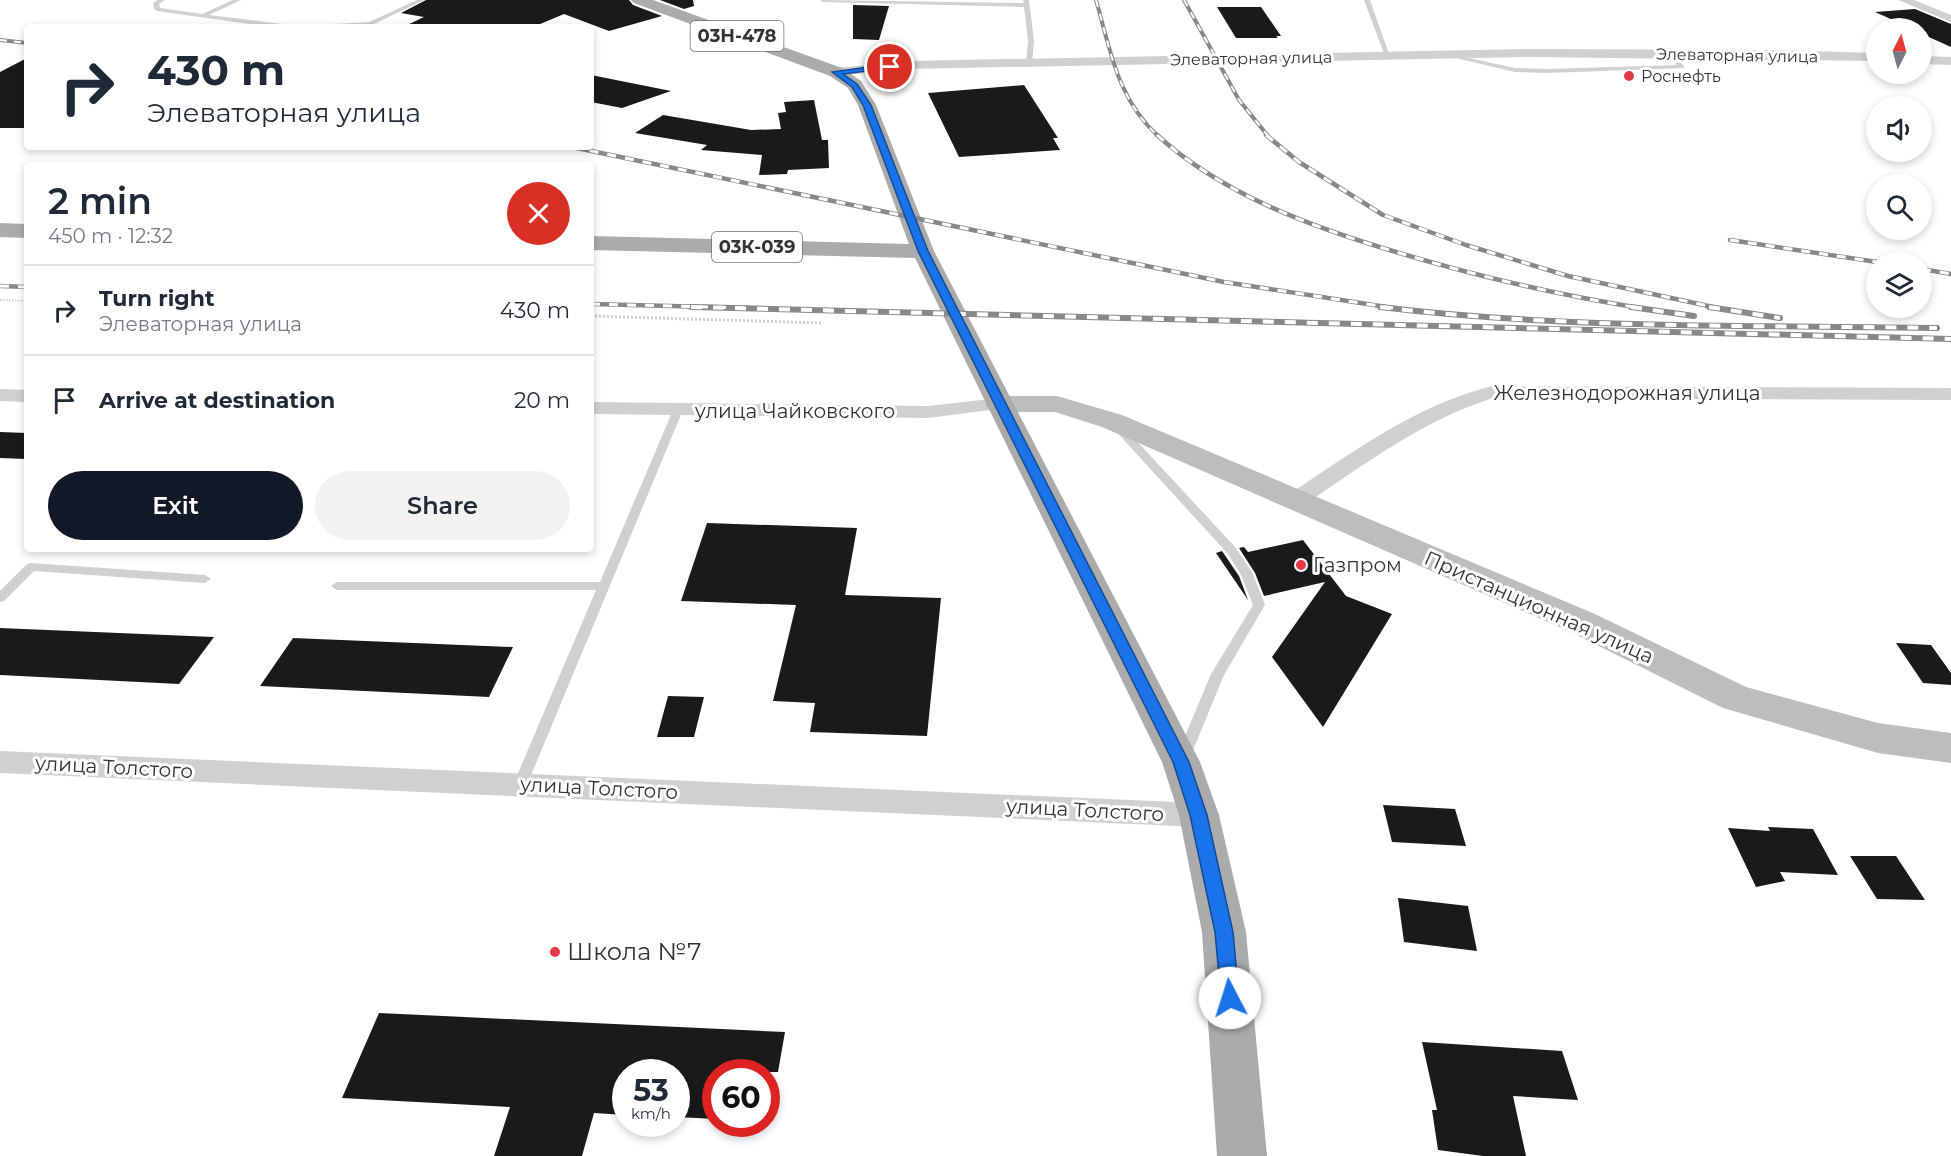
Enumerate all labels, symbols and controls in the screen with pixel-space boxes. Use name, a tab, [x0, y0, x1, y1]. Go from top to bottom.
north arrow	[1866, 18, 1932, 84]
map controls	[1866, 18, 1932, 318]
road number: 03Н-478	[690, 21, 783, 51]
pin	[864, 41, 915, 92]
text: 430 m	[147, 44, 285, 96]
street label: Элеваторная улица	[1656, 45, 1818, 66]
icon: right	[48, 48, 126, 126]
street label: Элеваторная улица	[1170, 48, 1332, 69]
icon: arrive	[873, 50, 906, 83]
place label: Роснефть	[1641, 67, 1721, 86]
marker: Роснефть	[1622, 69, 1636, 83]
text: Элеваторная улица	[147, 96, 421, 129]
button: sound	[1866, 96, 1932, 162]
button: search	[1866, 174, 1932, 240]
text: 2 min	[48, 179, 152, 223]
button: close	[507, 182, 570, 245]
text: 450 m · 12:32	[48, 224, 173, 248]
road number: 03К-039	[712, 232, 802, 262]
button: layers	[1866, 252, 1932, 318]
text: Turn right	[99, 285, 214, 312]
icon: right	[48, 294, 81, 327]
text: 430 m	[500, 297, 570, 324]
text: Элеваторная улица	[99, 312, 302, 336]
street label: Железнодорожная улица	[1494, 381, 1760, 405]
icon: arrive	[48, 384, 81, 417]
text: Arrive at destination	[99, 387, 335, 414]
text: 20 m	[514, 387, 570, 414]
street label: улица Чайковского	[694, 399, 895, 423]
button: Exit	[48, 471, 303, 540]
button: Share	[315, 471, 570, 540]
street label: Пристанционная улица	[1421, 546, 1657, 668]
place label: Газпром	[1313, 553, 1402, 577]
marker: Газпром	[1294, 558, 1308, 572]
street label: улица Толстого	[33, 751, 194, 783]
street label: улица Толстого	[518, 772, 679, 804]
street label: улица Толстого	[1004, 794, 1165, 826]
place label: Школа №7	[567, 937, 701, 966]
marker: Школа №7	[548, 945, 562, 959]
position arrow	[1198, 966, 1262, 1030]
speed limit sign: 60	[702, 1059, 780, 1137]
text: 53	[633, 1072, 669, 1109]
text: km/h	[631, 1104, 671, 1123]

